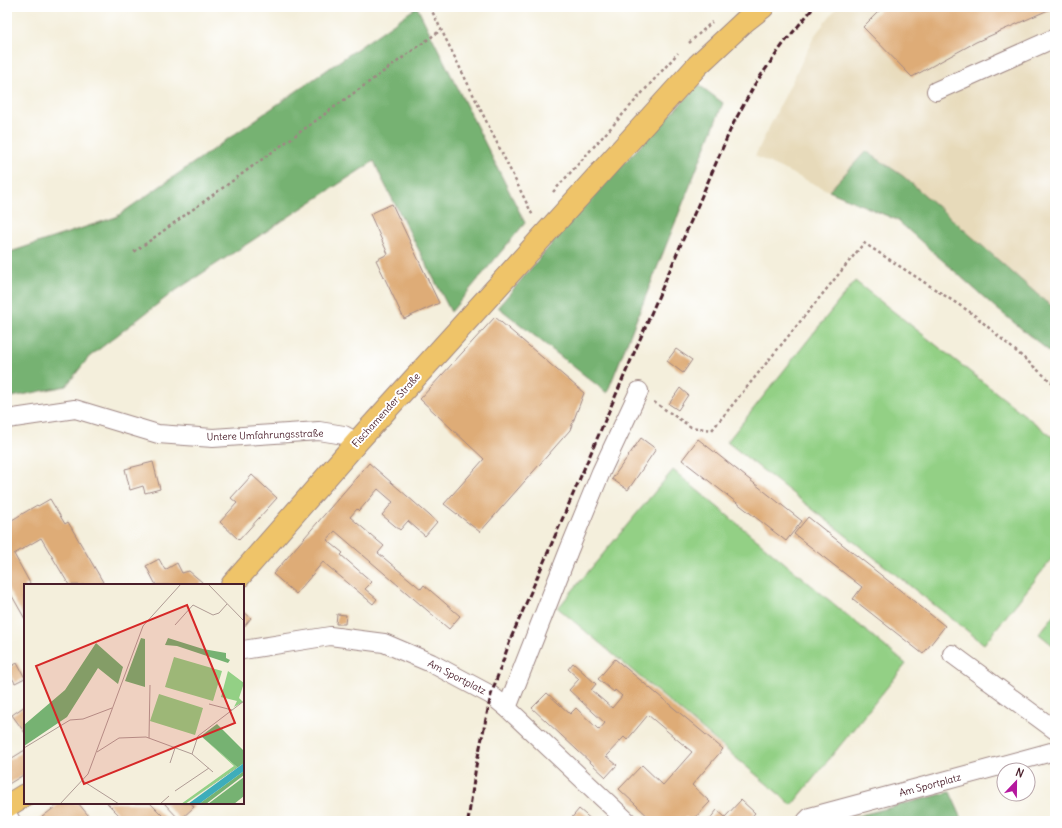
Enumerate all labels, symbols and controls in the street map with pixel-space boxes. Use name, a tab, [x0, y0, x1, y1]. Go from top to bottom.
street label: Fischamender Straße	[349, 370, 423, 450]
street label: Untere Umfahrungsstraße	[206, 426, 324, 444]
inset map	[24, 584, 244, 804]
street label: Am Sportplatz	[426, 657, 489, 697]
north arrow	[996, 762, 1036, 802]
text: N	[1014, 765, 1026, 781]
street label: Am Sportplatz	[898, 770, 963, 800]

